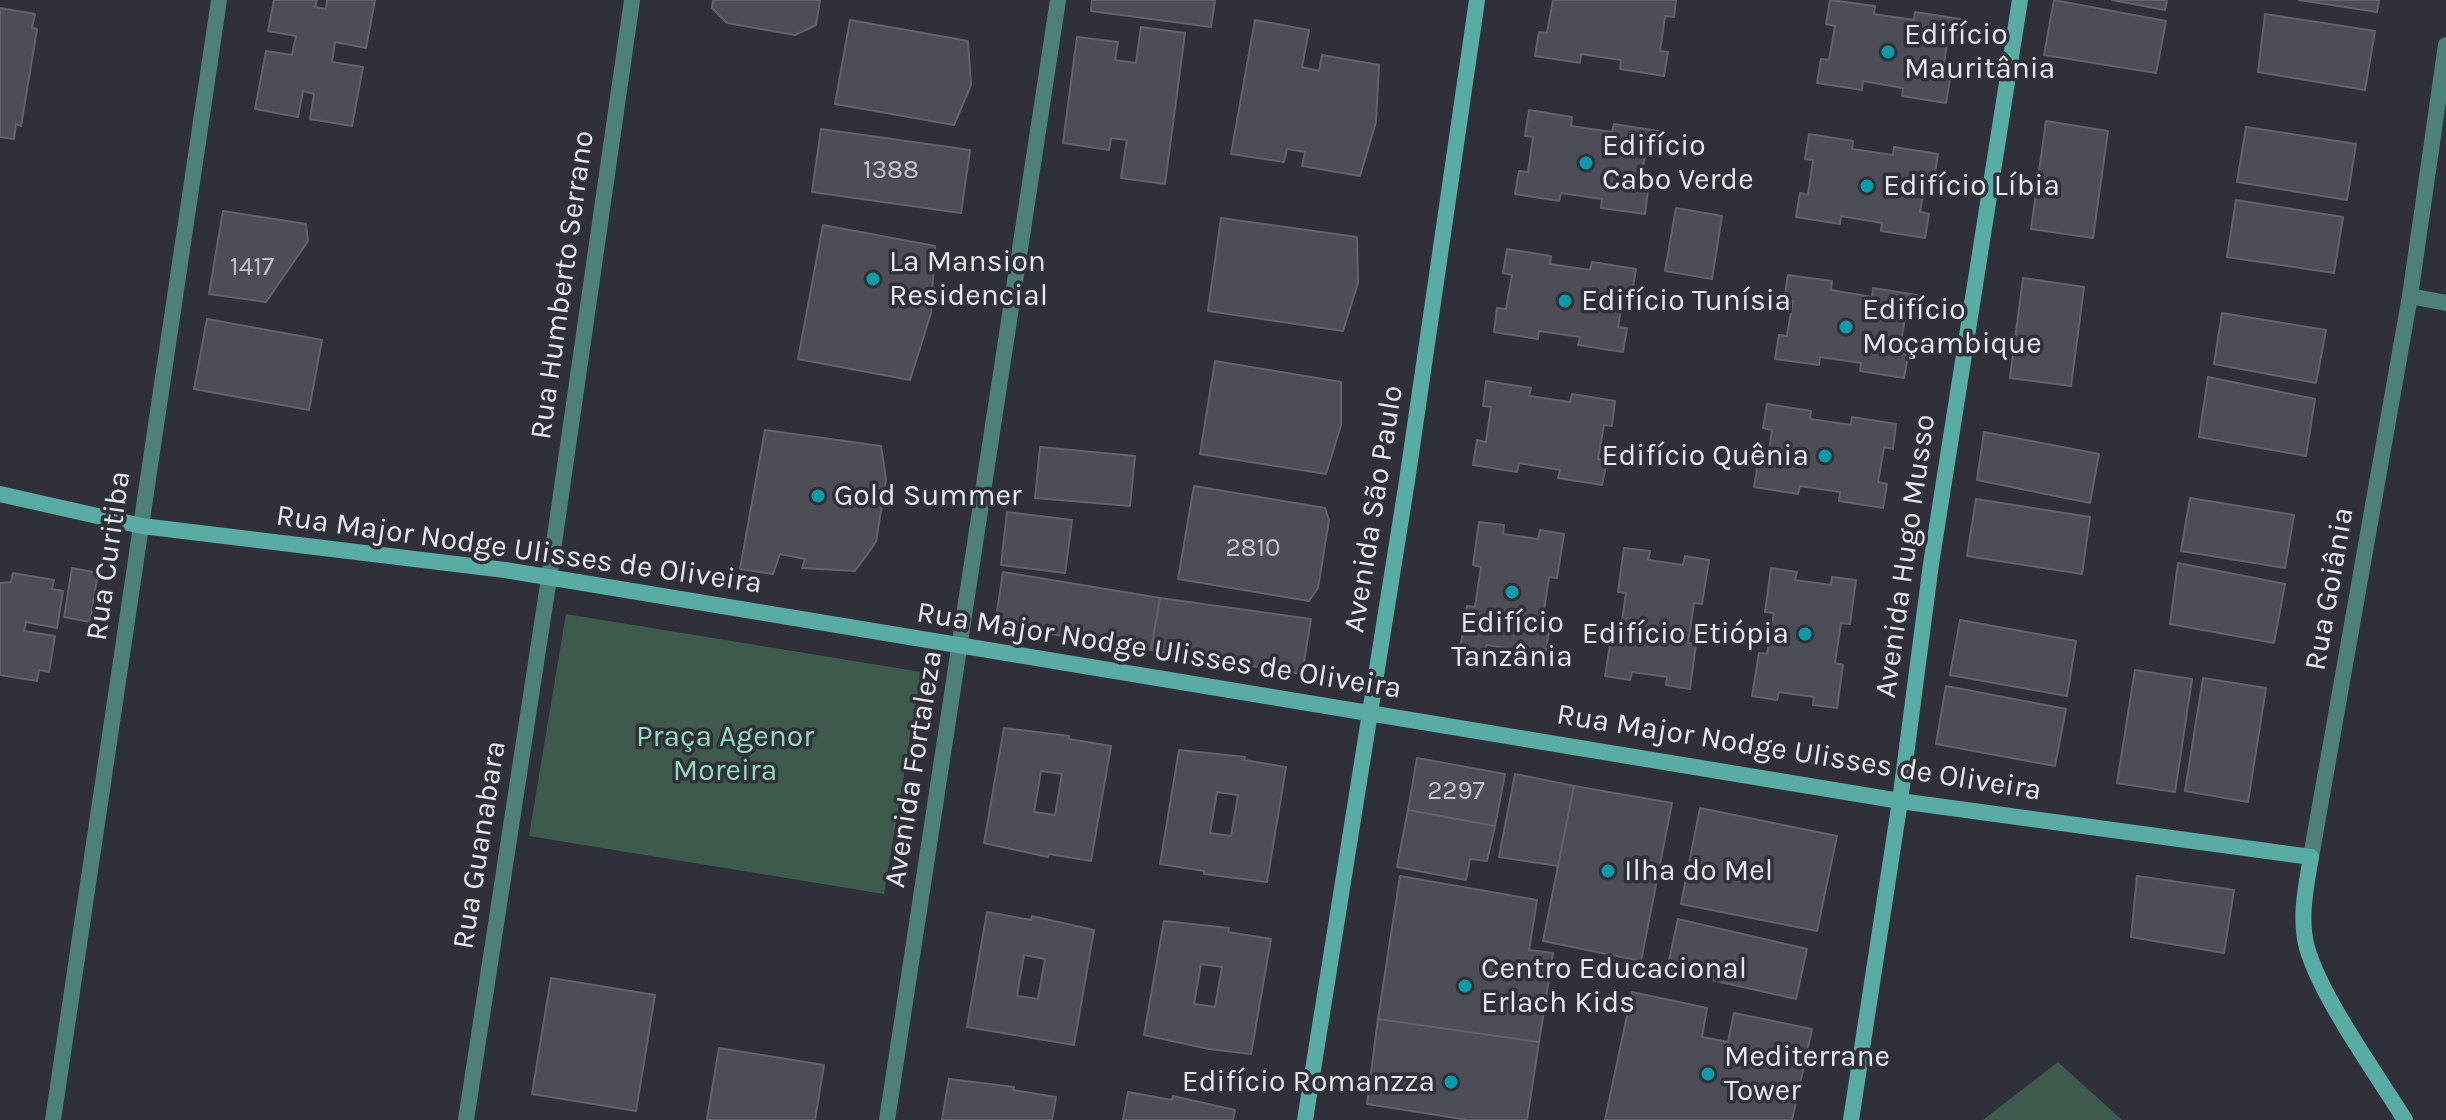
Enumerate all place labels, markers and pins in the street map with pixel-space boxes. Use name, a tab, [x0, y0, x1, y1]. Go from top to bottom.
place label: Edifício Mauritânia	[1904, 17, 2055, 88]
marker: Edifício Mauritânia	[1879, 43, 1897, 61]
place label: Edifício Cabo Verde	[1602, 128, 1754, 198]
marker: Edifício Cabo Verde	[1577, 154, 1595, 172]
place label: Edifício Líbia	[1883, 168, 2060, 204]
marker: Edifício Líbia	[1858, 177, 1876, 195]
place label: La Mansion Residencial	[889, 244, 1048, 314]
marker: La Mansion Residencial	[864, 270, 882, 288]
place label: Edifício Tunísia	[1581, 283, 1791, 319]
marker: Edifício Tunísia	[1556, 292, 1574, 310]
place label: Edifício Moçambique	[1862, 292, 2042, 362]
marker: Edifício Moçambique	[1837, 318, 1855, 336]
place label: Edifício Quênia	[1602, 438, 1809, 474]
marker: Edifício Quênia	[1816, 447, 1834, 465]
place label: Gold Summer	[834, 478, 1022, 514]
marker: Gold Summer	[809, 487, 827, 505]
marker: Edifício Tanzânia	[1503, 583, 1521, 601]
place label: Edifício Tanzânia	[1451, 605, 1573, 676]
place label: Edifício Etiópia	[1582, 616, 1789, 652]
marker: Edifício Etiópia	[1796, 625, 1814, 643]
place label: Ilha do Mel	[1624, 853, 1773, 889]
marker: Ilha do Mel	[1599, 862, 1617, 880]
place label: Centro Educacional Erlach Kids	[1481, 951, 1747, 1022]
marker: Centro Educacional Erlach Kids	[1456, 977, 1474, 995]
place label: Mediterrane Tower	[1724, 1039, 1890, 1110]
place label: Edifício Romanzza	[1182, 1064, 1435, 1100]
marker: Mediterrane Tower	[1699, 1065, 1717, 1083]
marker: Edifício Romanzza	[1442, 1073, 1460, 1091]

